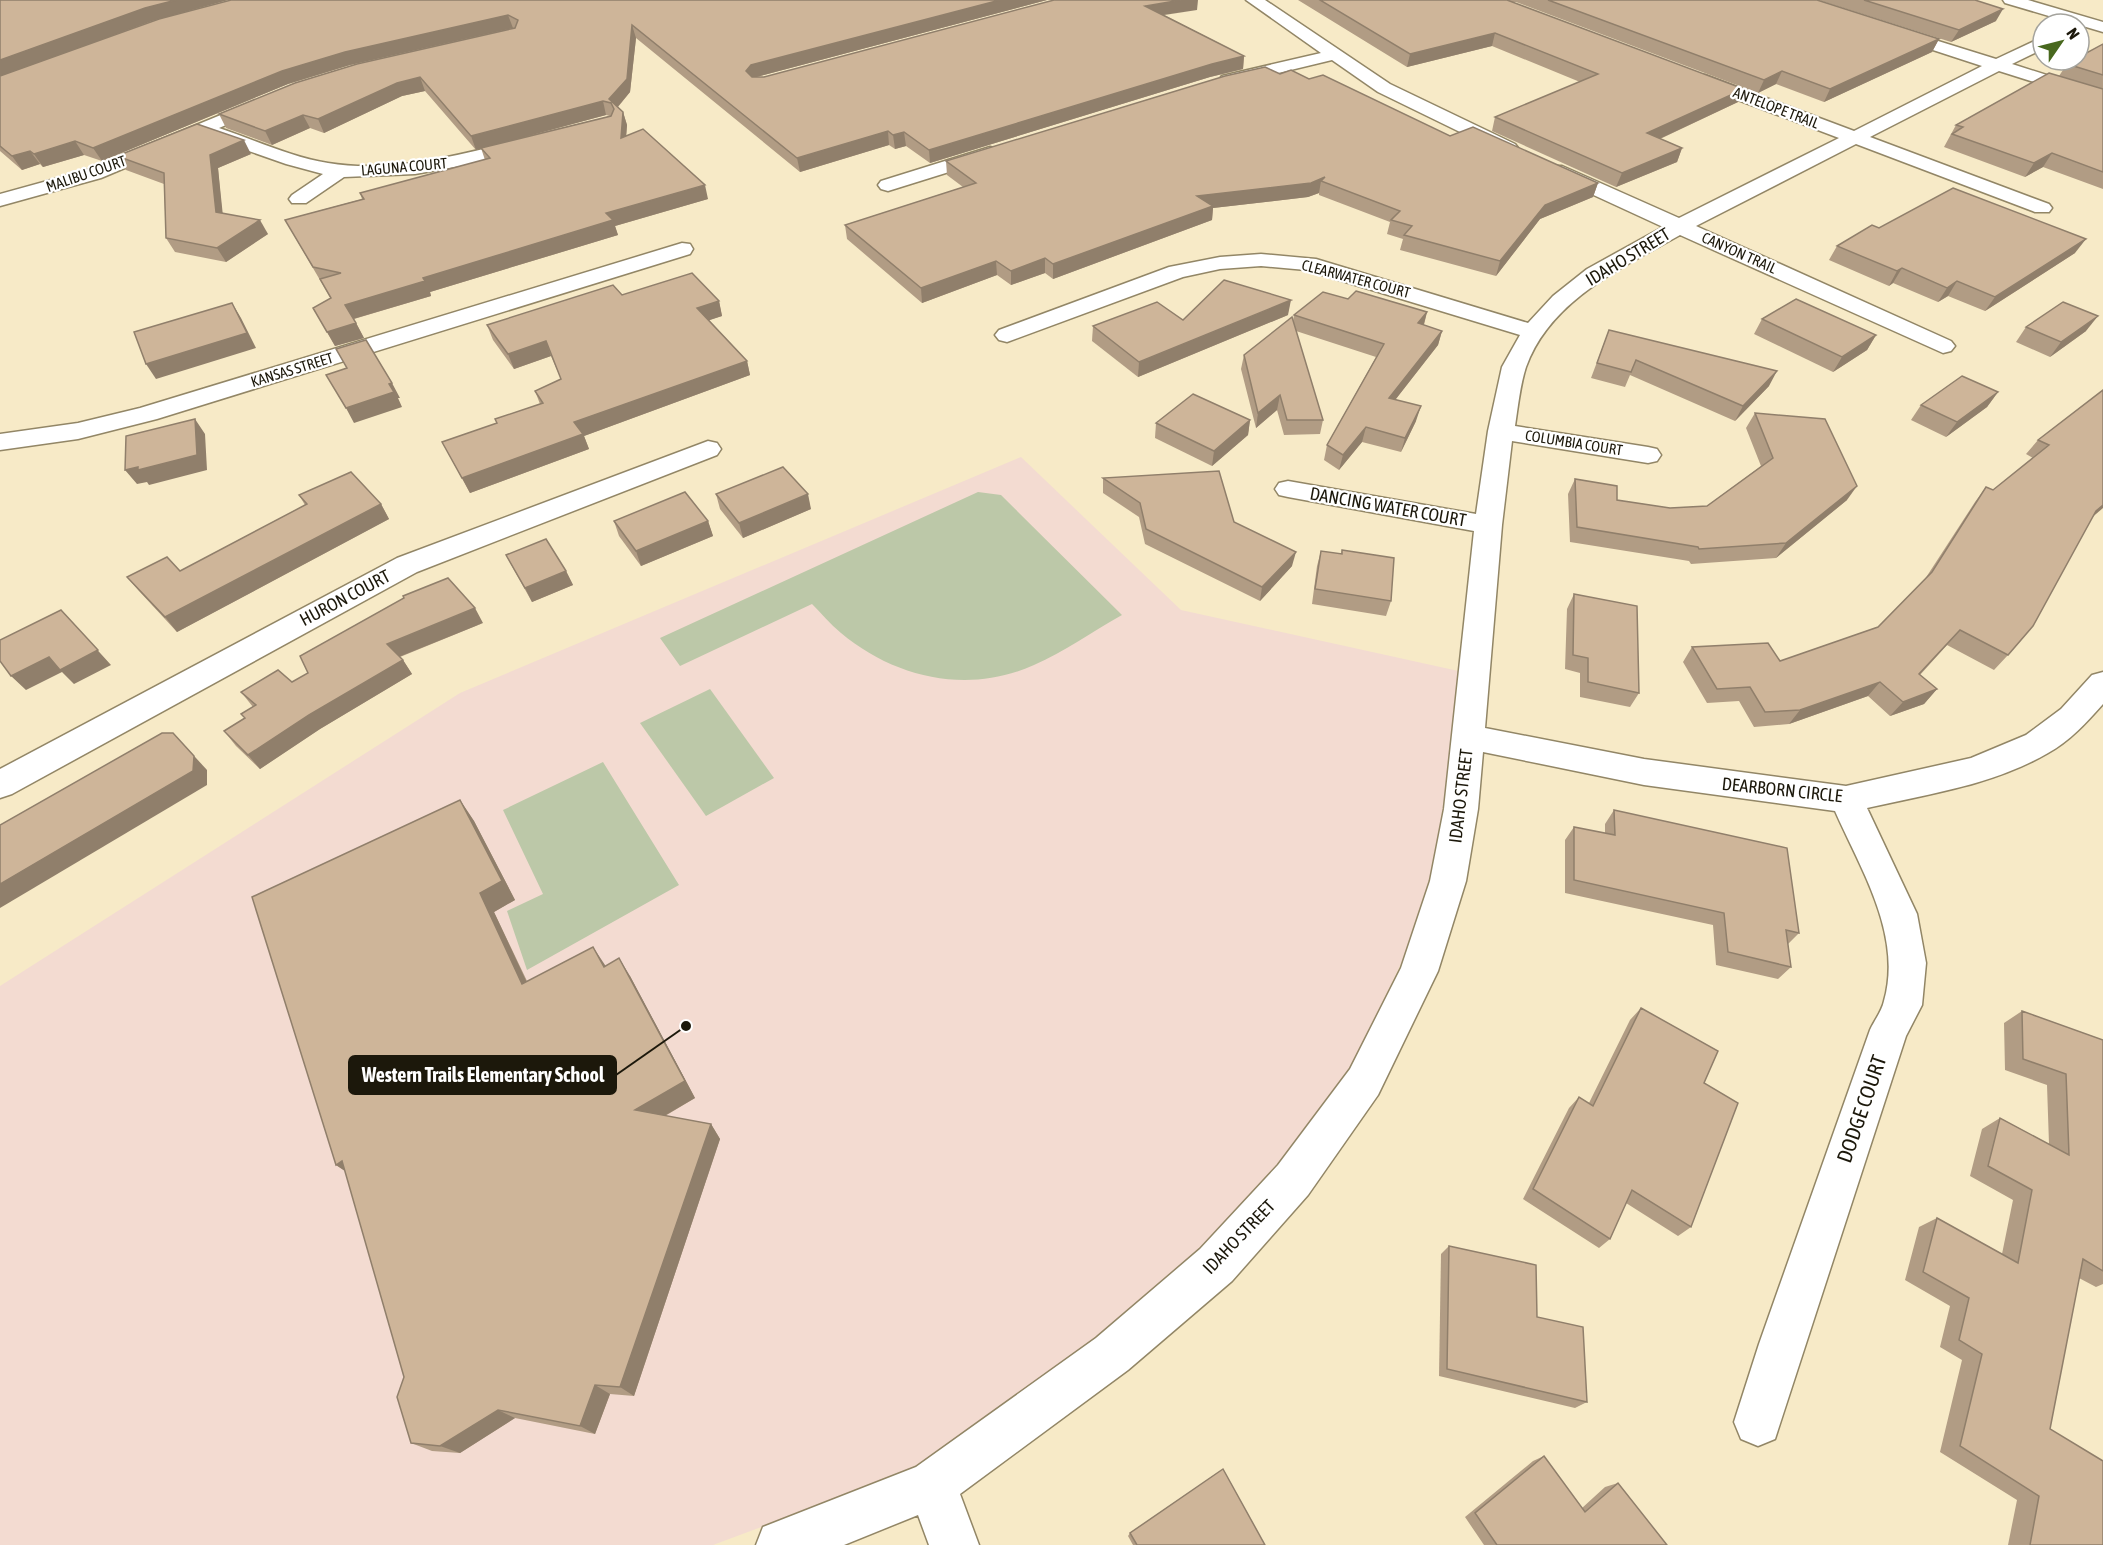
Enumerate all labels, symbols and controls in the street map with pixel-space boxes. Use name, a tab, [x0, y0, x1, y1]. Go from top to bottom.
north arrow	[2031, 12, 2091, 72]
text: N	[2063, 24, 2083, 42]
street label: ANTELOPE TRAIL	[1731, 83, 1822, 132]
street label: MALIBU COURT	[44, 152, 128, 195]
street label: LAGUNA COURT	[360, 154, 448, 179]
street label: IDAHO STREET	[1582, 223, 1674, 290]
street label: CANYON TRAIL	[1699, 229, 1779, 277]
street label: CLEARWATER COURT	[1300, 256, 1413, 301]
street label: KANSAS STREET	[249, 349, 336, 390]
street label: COLUMBIA COURT	[1524, 426, 1624, 459]
street label: DANCING WATER COURT	[1308, 482, 1468, 531]
street label: HURON COURT	[296, 565, 394, 630]
street label: IDAHO STREET	[1444, 748, 1477, 844]
street label: DEARBORN CIRCLE	[1721, 773, 1844, 806]
street label: DODGE COURT	[1831, 1052, 1891, 1166]
callout: Western Trails Elementary School	[349, 1056, 616, 1094]
text: Western Trails Elementary School	[361, 1063, 605, 1086]
street label: IDAHO STREET	[1198, 1195, 1279, 1278]

